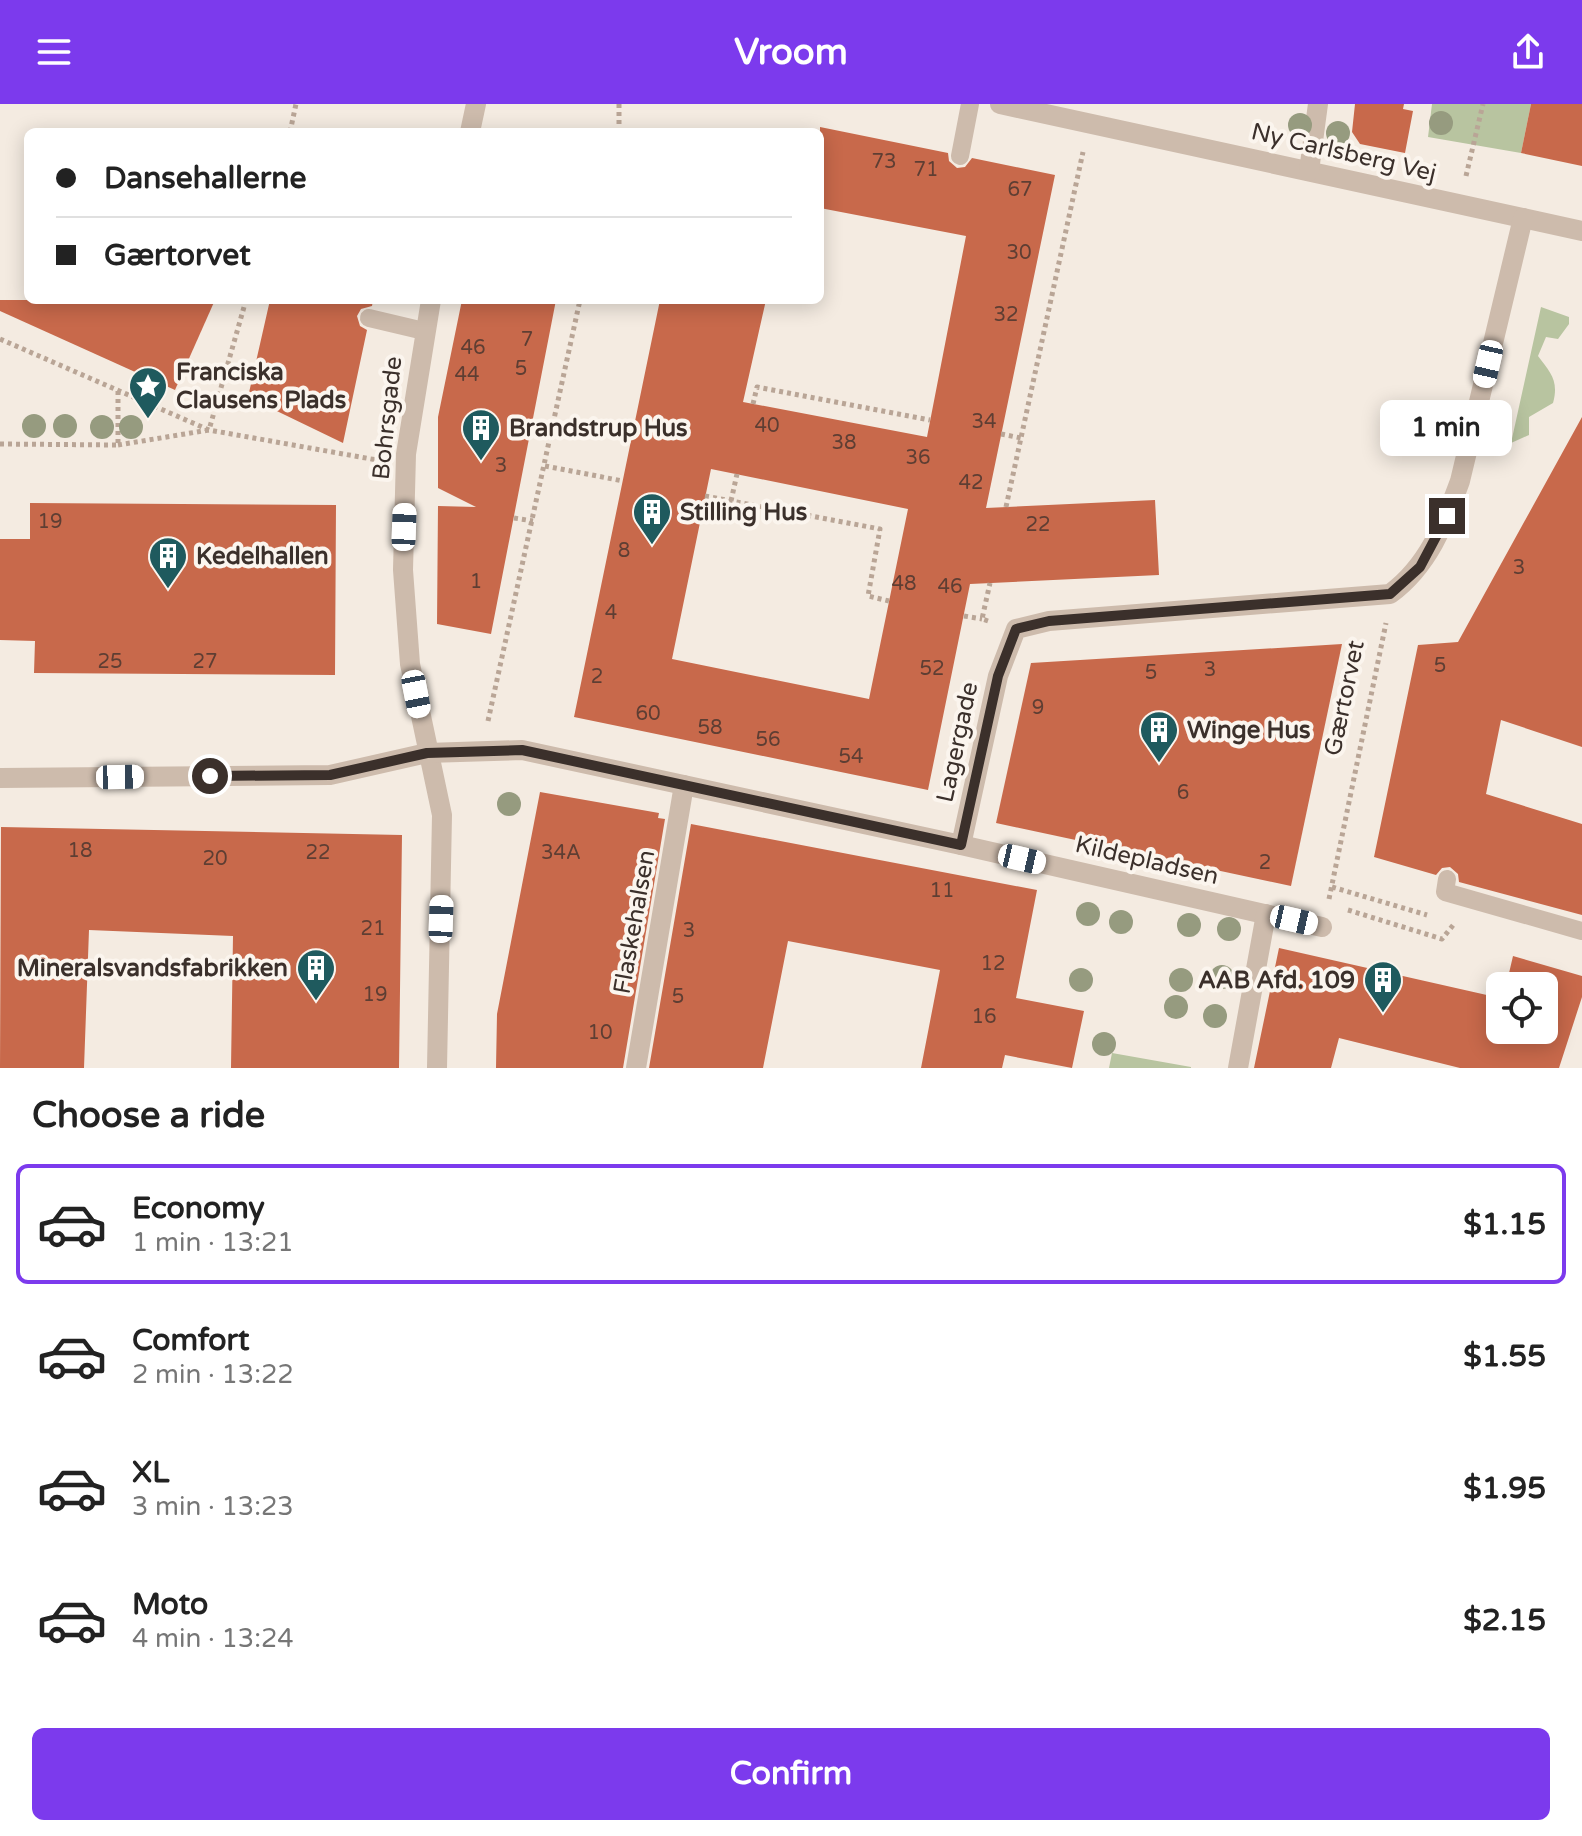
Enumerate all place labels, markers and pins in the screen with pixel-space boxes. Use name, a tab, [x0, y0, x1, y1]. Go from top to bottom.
place label: Franciska Clausens Plads	[176, 358, 346, 415]
place icon: Franciska Clausens Plads	[127, 365, 169, 420]
building icon: Brandstrup Hus	[460, 407, 502, 462]
place label: Brandstrup Hus	[509, 414, 688, 443]
building icon: Stilling Hus	[631, 491, 673, 546]
place label: Stilling Hus	[680, 498, 807, 527]
building icon: Kedelhallen	[147, 535, 189, 590]
place label: Kedelhallen	[196, 542, 329, 571]
building icon: Winge Hus	[1138, 709, 1180, 764]
place label: Winge Hus	[1187, 716, 1311, 745]
building icon: Mineralsvandsfabrikken	[295, 947, 337, 1002]
place label: Mineralsvandsfabrikken	[17, 954, 288, 983]
building icon: AAB Afd. 109	[1362, 959, 1404, 1014]
place label: AAB Afd. 109	[1198, 966, 1355, 995]

